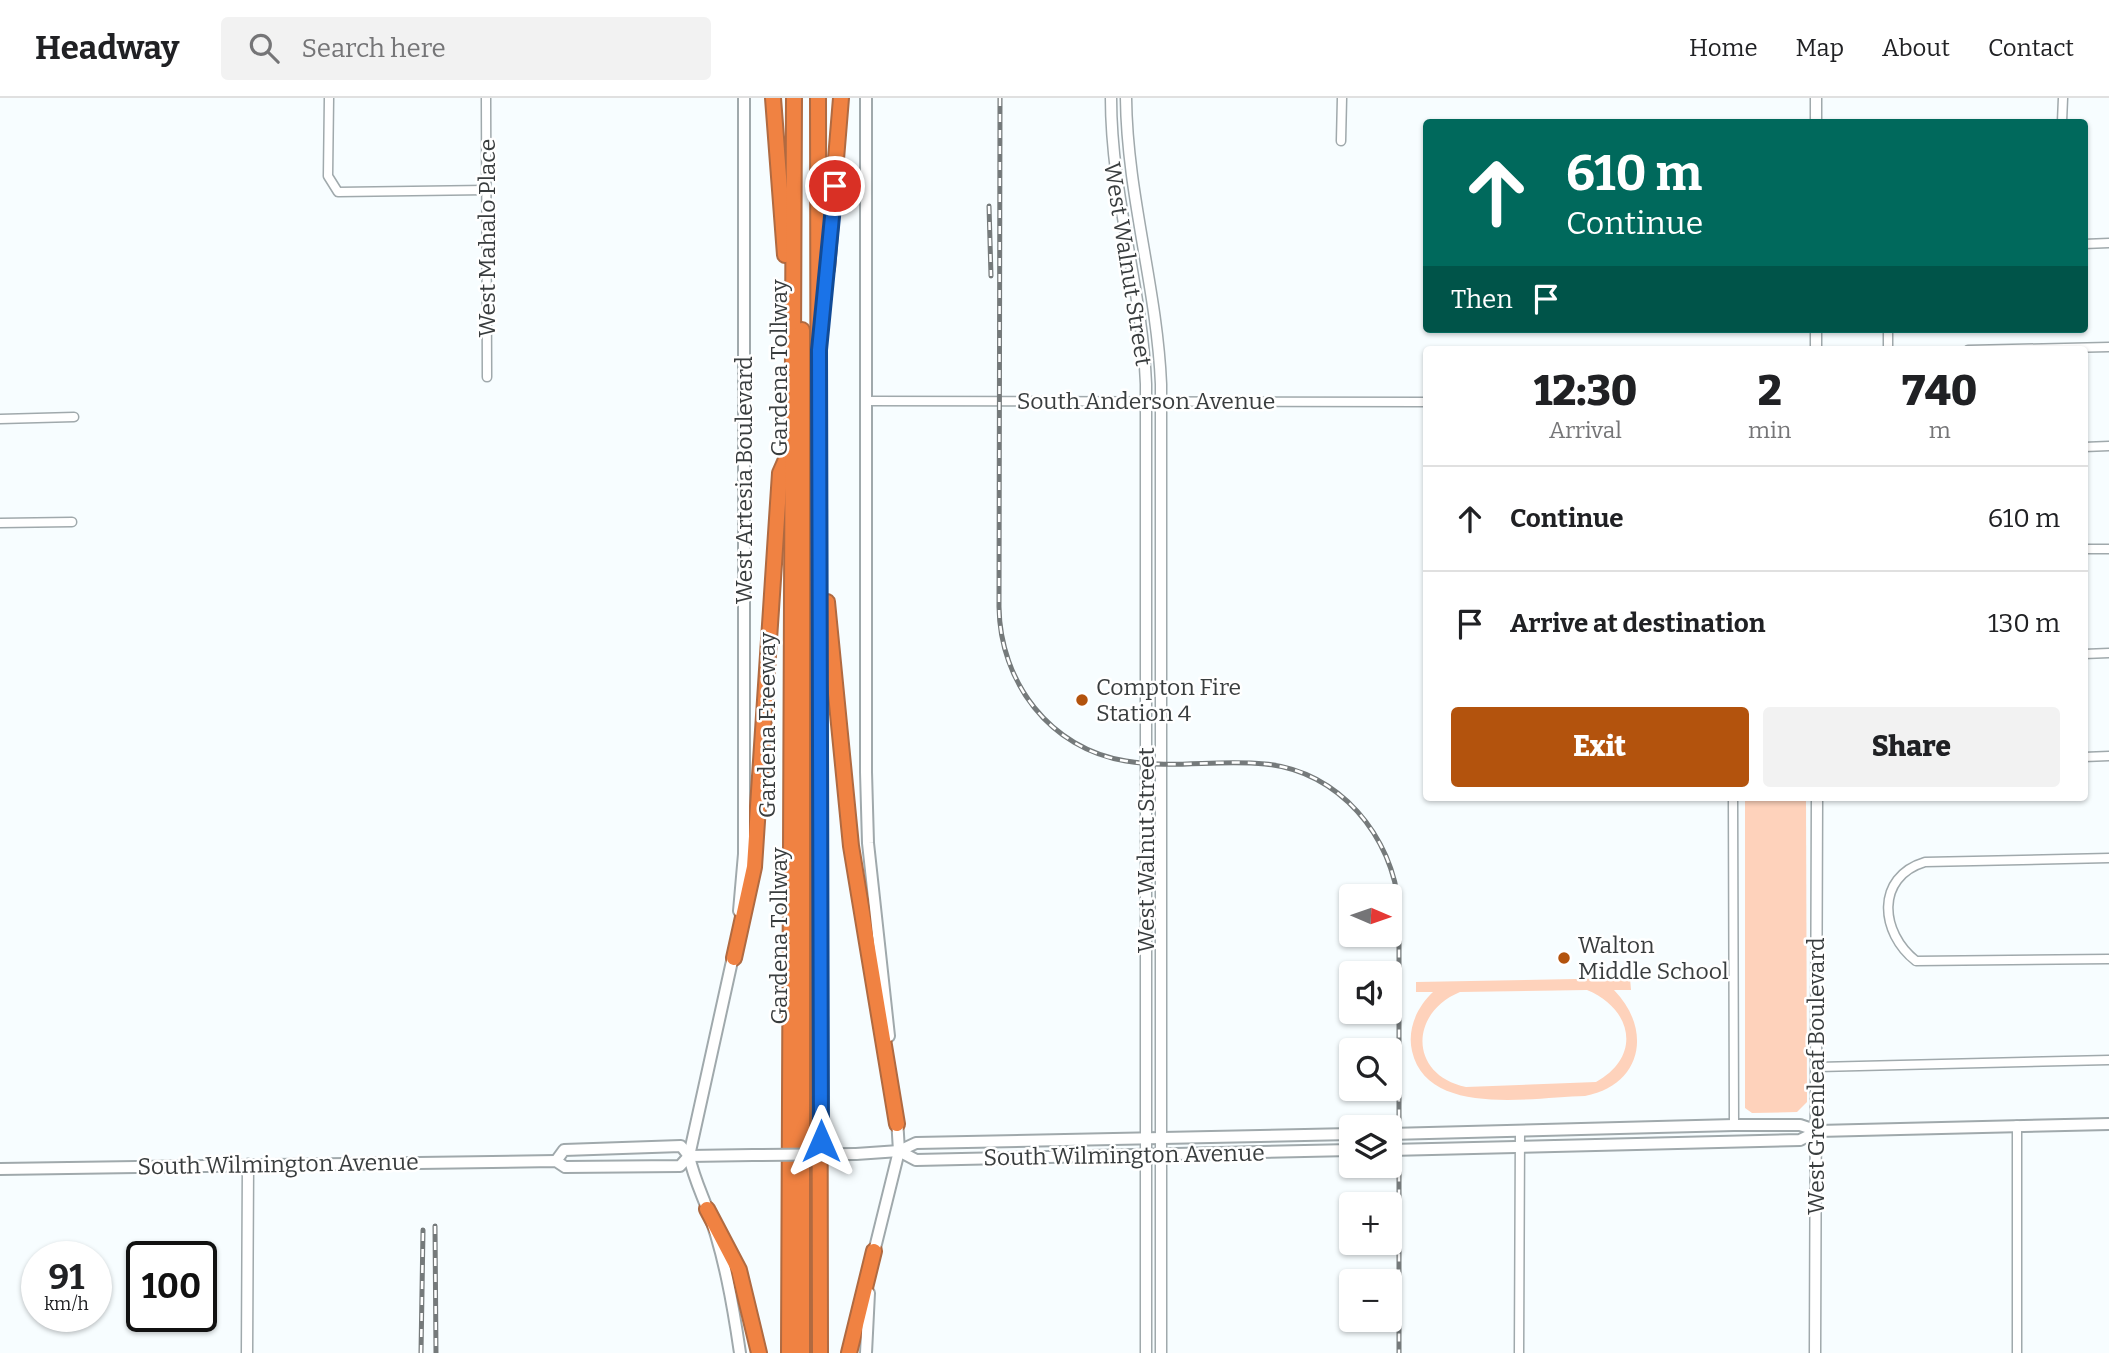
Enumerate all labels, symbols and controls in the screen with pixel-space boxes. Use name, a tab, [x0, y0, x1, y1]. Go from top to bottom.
search box	[221, 17, 711, 80]
text: Headway	[35, 28, 179, 68]
icon: search	[245, 29, 283, 67]
text: Search here	[301, 33, 446, 64]
text: Home	[1689, 34, 1758, 62]
text: Map	[1796, 34, 1844, 62]
text: About	[1882, 34, 1950, 62]
text: Contact	[1988, 34, 2074, 62]
street label: West Mahalo Place	[473, 139, 501, 337]
text: 610 m	[1566, 144, 1702, 203]
icon: ahead	[1451, 147, 1542, 238]
pin	[805, 156, 865, 216]
street label: West Walnut Street	[1098, 160, 1158, 368]
icon: arrive	[816, 167, 854, 205]
text: Continue	[1566, 204, 1703, 242]
street label: Gardena Tollway	[765, 279, 793, 457]
icon: arrive	[1527, 280, 1565, 318]
text: Then	[1451, 284, 1513, 315]
street label: West Artesia Boulevard	[730, 356, 758, 604]
text: 12:30	[1534, 366, 1637, 416]
text: 2	[1758, 366, 1782, 416]
text: 740	[1902, 366, 1977, 416]
street label: South Anderson Avenue	[1017, 387, 1275, 415]
text: Arrival	[1549, 416, 1622, 444]
text: min	[1748, 416, 1791, 444]
text: m	[1929, 416, 1951, 444]
icon: ahead	[1451, 500, 1489, 538]
text: Continue	[1510, 503, 1624, 534]
text: 610 m	[1988, 503, 2060, 534]
icon: arrive	[1451, 605, 1489, 643]
text: Arrive at destination	[1510, 608, 1765, 639]
text: 130 m	[1988, 608, 2060, 639]
street label: Gardena Freeway	[753, 631, 781, 818]
place label: Compton Fire Station 4	[1096, 673, 1241, 727]
marker: Compton Fire Station 4	[1074, 692, 1090, 708]
button: Exit	[1451, 707, 1749, 787]
button: Share	[1763, 707, 2060, 787]
street label: West Walnut Street	[1132, 747, 1160, 953]
street label: Gardena Tollway	[765, 847, 793, 1025]
north arrow	[1339, 884, 1402, 947]
map controls	[1339, 884, 1402, 1332]
place label: Walton Middle School	[1578, 931, 1729, 985]
street label: West Greenleaf Boulevard	[1802, 937, 1830, 1215]
marker: Walton Middle School	[1556, 950, 1572, 966]
button: sound	[1339, 961, 1402, 1024]
button: search	[1339, 1038, 1402, 1101]
position arrow	[784, 1104, 858, 1178]
button: layers	[1339, 1115, 1402, 1178]
street label: South Wilmington Avenue	[983, 1139, 1265, 1171]
street label: South Wilmington Avenue	[137, 1148, 419, 1180]
button: +	[1339, 1192, 1402, 1255]
speed limit sign: 100	[126, 1241, 217, 1332]
text: 91	[49, 1256, 84, 1298]
button: −	[1339, 1269, 1402, 1332]
text: km/h	[44, 1293, 89, 1315]

